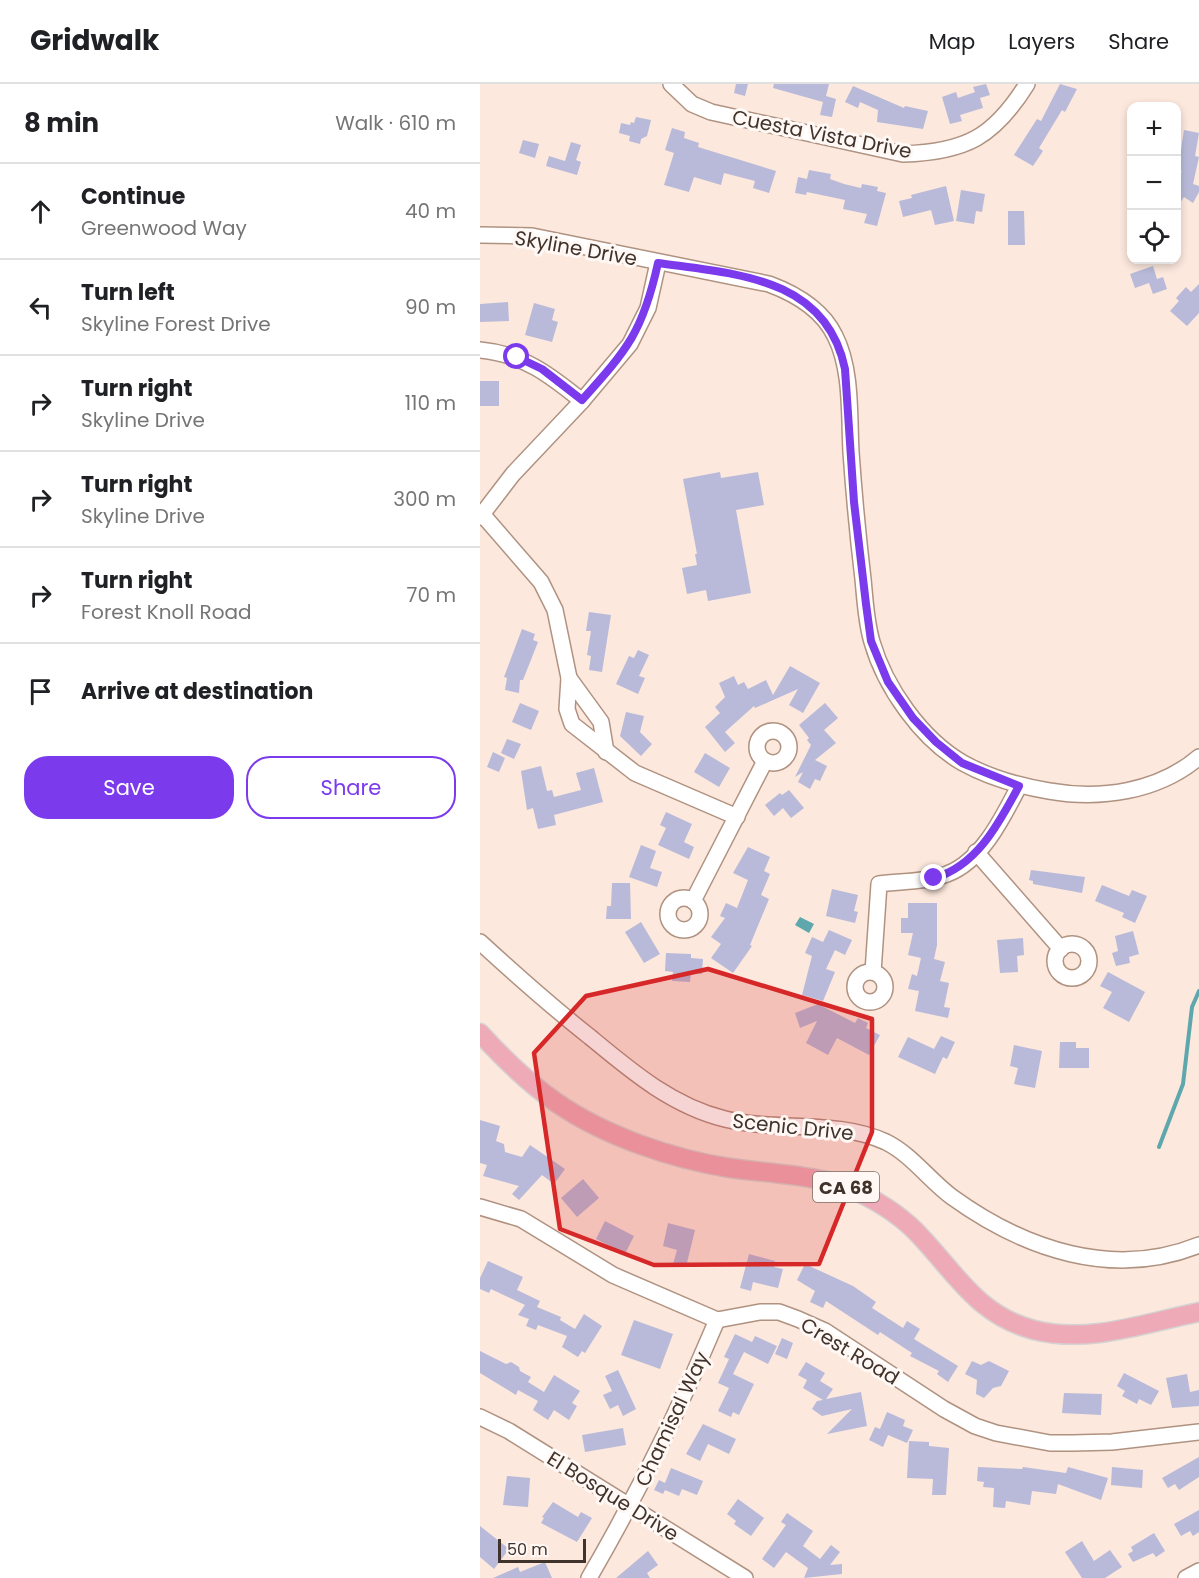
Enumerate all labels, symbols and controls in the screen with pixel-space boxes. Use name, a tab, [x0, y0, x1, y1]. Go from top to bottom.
text: Gridwalk	[30, 21, 159, 60]
text: Map	[929, 27, 975, 56]
text: Layers	[1008, 27, 1075, 56]
text: Share	[1108, 27, 1169, 56]
map controls	[1127, 102, 1181, 264]
button: +	[1127, 102, 1181, 156]
street label: Cuesta Vista Drive	[730, 103, 914, 165]
text: 8 min	[24, 105, 99, 141]
text: Walk · 610 m	[335, 109, 456, 137]
button: −	[1127, 156, 1181, 210]
text: Continue	[81, 181, 185, 212]
icon: ahead	[24, 195, 57, 228]
text: 40 m	[405, 197, 456, 225]
button: locate	[1127, 210, 1181, 264]
text: Greenwood Way	[81, 214, 247, 242]
street label: Skyline Drive	[513, 223, 639, 273]
text: Turn left	[81, 277, 175, 308]
icon: left	[24, 291, 57, 324]
text: 90 m	[405, 293, 456, 321]
text: Skyline Forest Drive	[81, 310, 271, 338]
route start	[503, 343, 529, 369]
text: Turn right	[81, 373, 192, 404]
icon: right	[24, 387, 57, 420]
text: 110 m	[405, 389, 456, 417]
text: Skyline Drive	[81, 406, 205, 434]
text: Turn right	[81, 469, 192, 500]
icon: right	[24, 483, 57, 516]
text: 300 m	[393, 485, 456, 513]
text: Skyline Drive	[81, 502, 205, 530]
text: Turn right	[81, 565, 192, 596]
icon: right	[24, 579, 57, 612]
text: 70 m	[407, 581, 456, 609]
text: Forest Knoll Road	[81, 598, 252, 626]
icon: arrive	[24, 675, 57, 708]
text: Arrive at destination	[81, 676, 313, 707]
button: Save	[24, 756, 234, 819]
button: Share	[246, 756, 456, 819]
route end	[920, 864, 946, 890]
street label: Scenic Drive	[731, 1107, 855, 1147]
road number: CA 68	[813, 1172, 879, 1202]
street label: Crest Road	[795, 1311, 905, 1391]
street label: Chamisal Way	[629, 1347, 715, 1491]
street label: El Bosque Drive	[542, 1444, 684, 1548]
scale bar	[498, 1536, 586, 1564]
text: 50 m	[507, 1538, 548, 1561]

